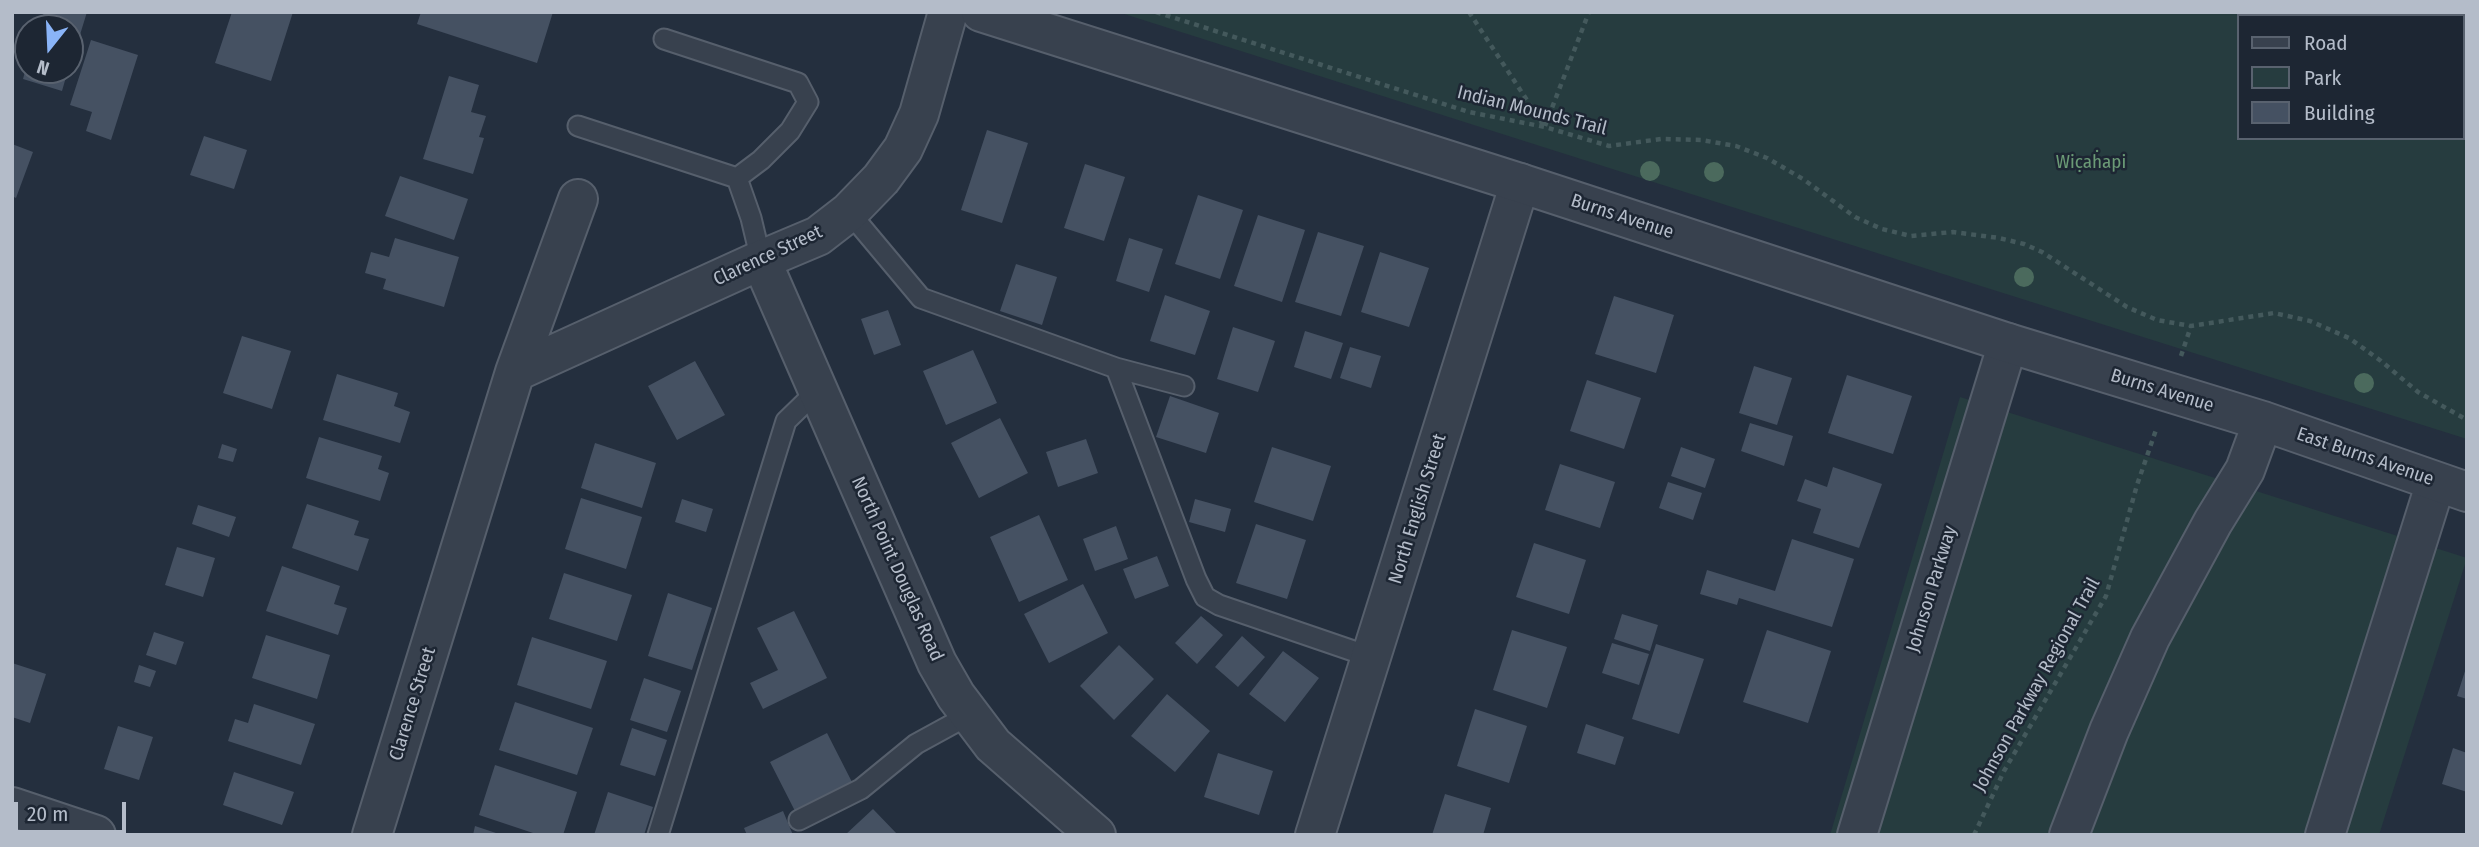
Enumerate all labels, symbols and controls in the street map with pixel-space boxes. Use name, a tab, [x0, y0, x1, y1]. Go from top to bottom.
north arrow	[14, 14, 84, 84]
legend	[2238, 14, 2465, 140]
text: Road	[2304, 30, 2348, 56]
text: N	[34, 55, 52, 80]
text: Park	[2304, 65, 2341, 91]
street label: Indian Mounds Trail	[1455, 81, 1609, 141]
text: Building	[2304, 100, 2375, 126]
park label: Wic̣aḣapi	[2056, 152, 2126, 174]
street label: Burns Avenue	[1568, 190, 1676, 244]
street label: Clarence Street	[710, 221, 826, 291]
street label: Burns Avenue	[2108, 365, 2216, 417]
street label: East Burns Avenue	[2294, 423, 2436, 491]
street label: North English Street	[1384, 431, 1452, 587]
street label: North Point Douglas Road	[846, 473, 948, 665]
street label: Johnson Parkway	[1902, 523, 1962, 655]
street label: Johnson Parkway Regional Trail	[1969, 574, 2105, 796]
street label: Clarence Street	[385, 644, 441, 764]
scale bar	[18, 788, 130, 832]
text: 20 m	[27, 801, 68, 827]

